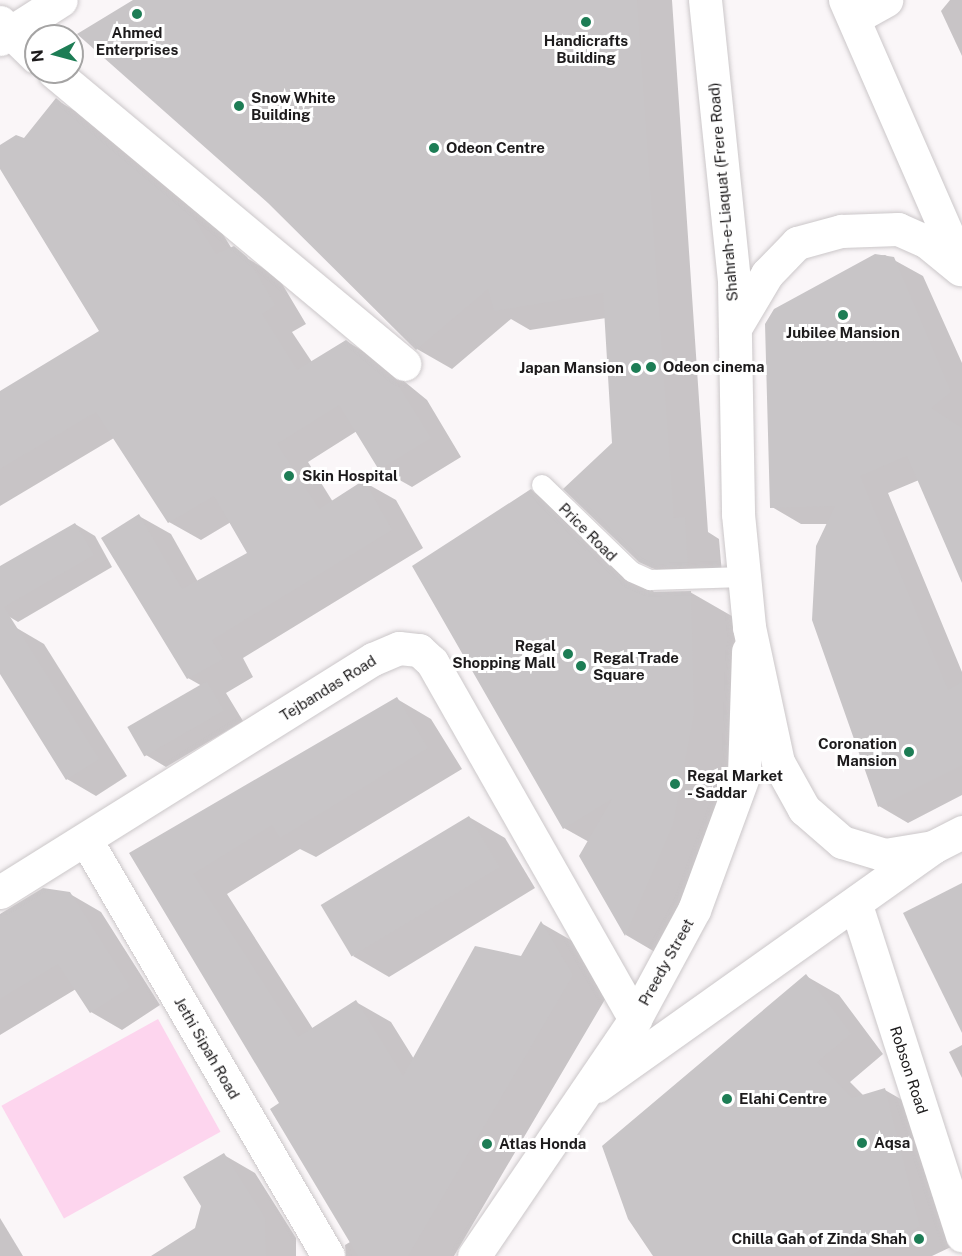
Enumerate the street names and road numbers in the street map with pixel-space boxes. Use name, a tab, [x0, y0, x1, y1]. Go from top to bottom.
street label: Shahrah-e-Liaquat (Frere Road)	[704, 82, 742, 302]
street label: Price Road	[555, 499, 621, 565]
street label: Tejbandas Road	[277, 651, 379, 725]
street label: Preedy Street	[635, 915, 697, 1009]
street label: Jethi Sipah Road	[171, 994, 243, 1102]
street label: Robson Road	[886, 1024, 932, 1116]

